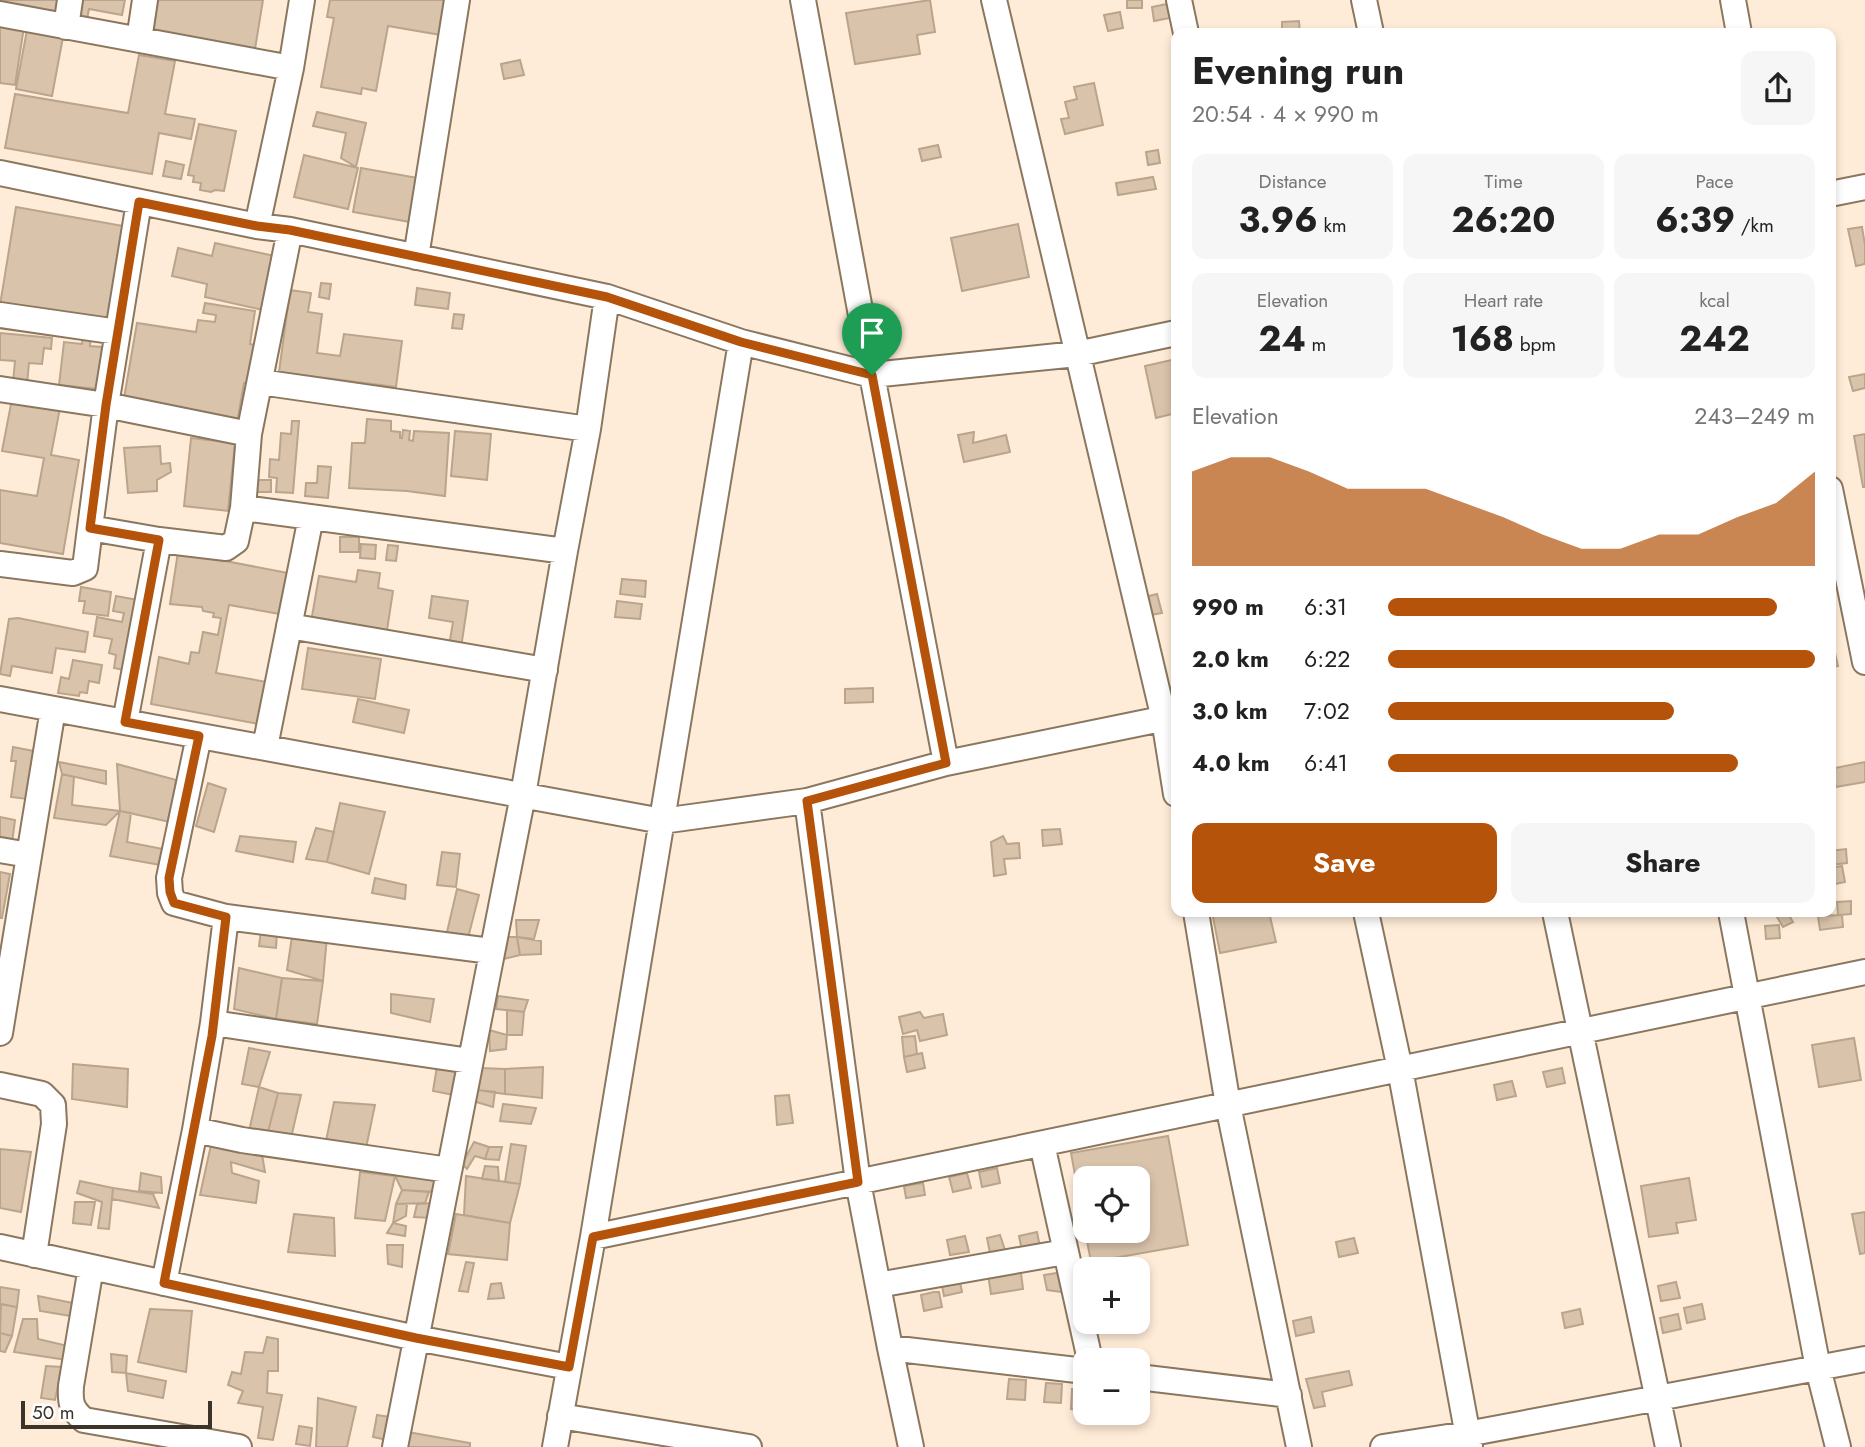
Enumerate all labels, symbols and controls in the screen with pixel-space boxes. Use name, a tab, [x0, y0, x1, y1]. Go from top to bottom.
text: Evening run	[1192, 43, 1404, 98]
button: share	[1741, 51, 1815, 125]
text: 20:54 · 4 × 990 m	[1192, 97, 1379, 131]
text: Distance	[1258, 168, 1327, 195]
text: Time	[1484, 168, 1523, 195]
text: Pace	[1696, 168, 1733, 195]
text: 3.96	[1238, 195, 1318, 245]
text: 26:20	[1452, 195, 1555, 245]
text: 6:39	[1655, 195, 1735, 245]
text: km	[1318, 212, 1347, 239]
text: /km	[1735, 212, 1774, 239]
text: Elevation	[1257, 287, 1328, 314]
text: Heart rate	[1464, 287, 1543, 314]
text: kcal	[1699, 287, 1730, 314]
pin	[842, 303, 902, 375]
icon: arrive	[853, 314, 891, 352]
text: 24	[1259, 314, 1306, 364]
text: 168	[1451, 314, 1514, 364]
text: 242	[1679, 314, 1750, 364]
text: m	[1306, 331, 1326, 358]
text: bpm	[1514, 331, 1556, 358]
text: Elevation	[1192, 399, 1279, 433]
text: 243–249 m	[1694, 399, 1815, 433]
text: 990 m	[1192, 590, 1264, 624]
text: 6:31	[1304, 590, 1347, 624]
text: 2.0 km	[1192, 642, 1269, 676]
text: 6:22	[1304, 642, 1350, 676]
text: 3.0 km	[1192, 694, 1268, 728]
text: 7:02	[1304, 694, 1350, 728]
text: 4.0 km	[1192, 746, 1270, 780]
text: 6:41	[1304, 746, 1348, 780]
button: Save	[1192, 823, 1497, 903]
button: Share	[1511, 823, 1815, 903]
map controls	[1073, 1166, 1150, 1425]
button: locate	[1073, 1166, 1150, 1243]
button: +	[1073, 1257, 1150, 1334]
button: −	[1073, 1348, 1150, 1425]
scale bar	[21, 1398, 212, 1430]
text: 50 m	[32, 1399, 75, 1426]

